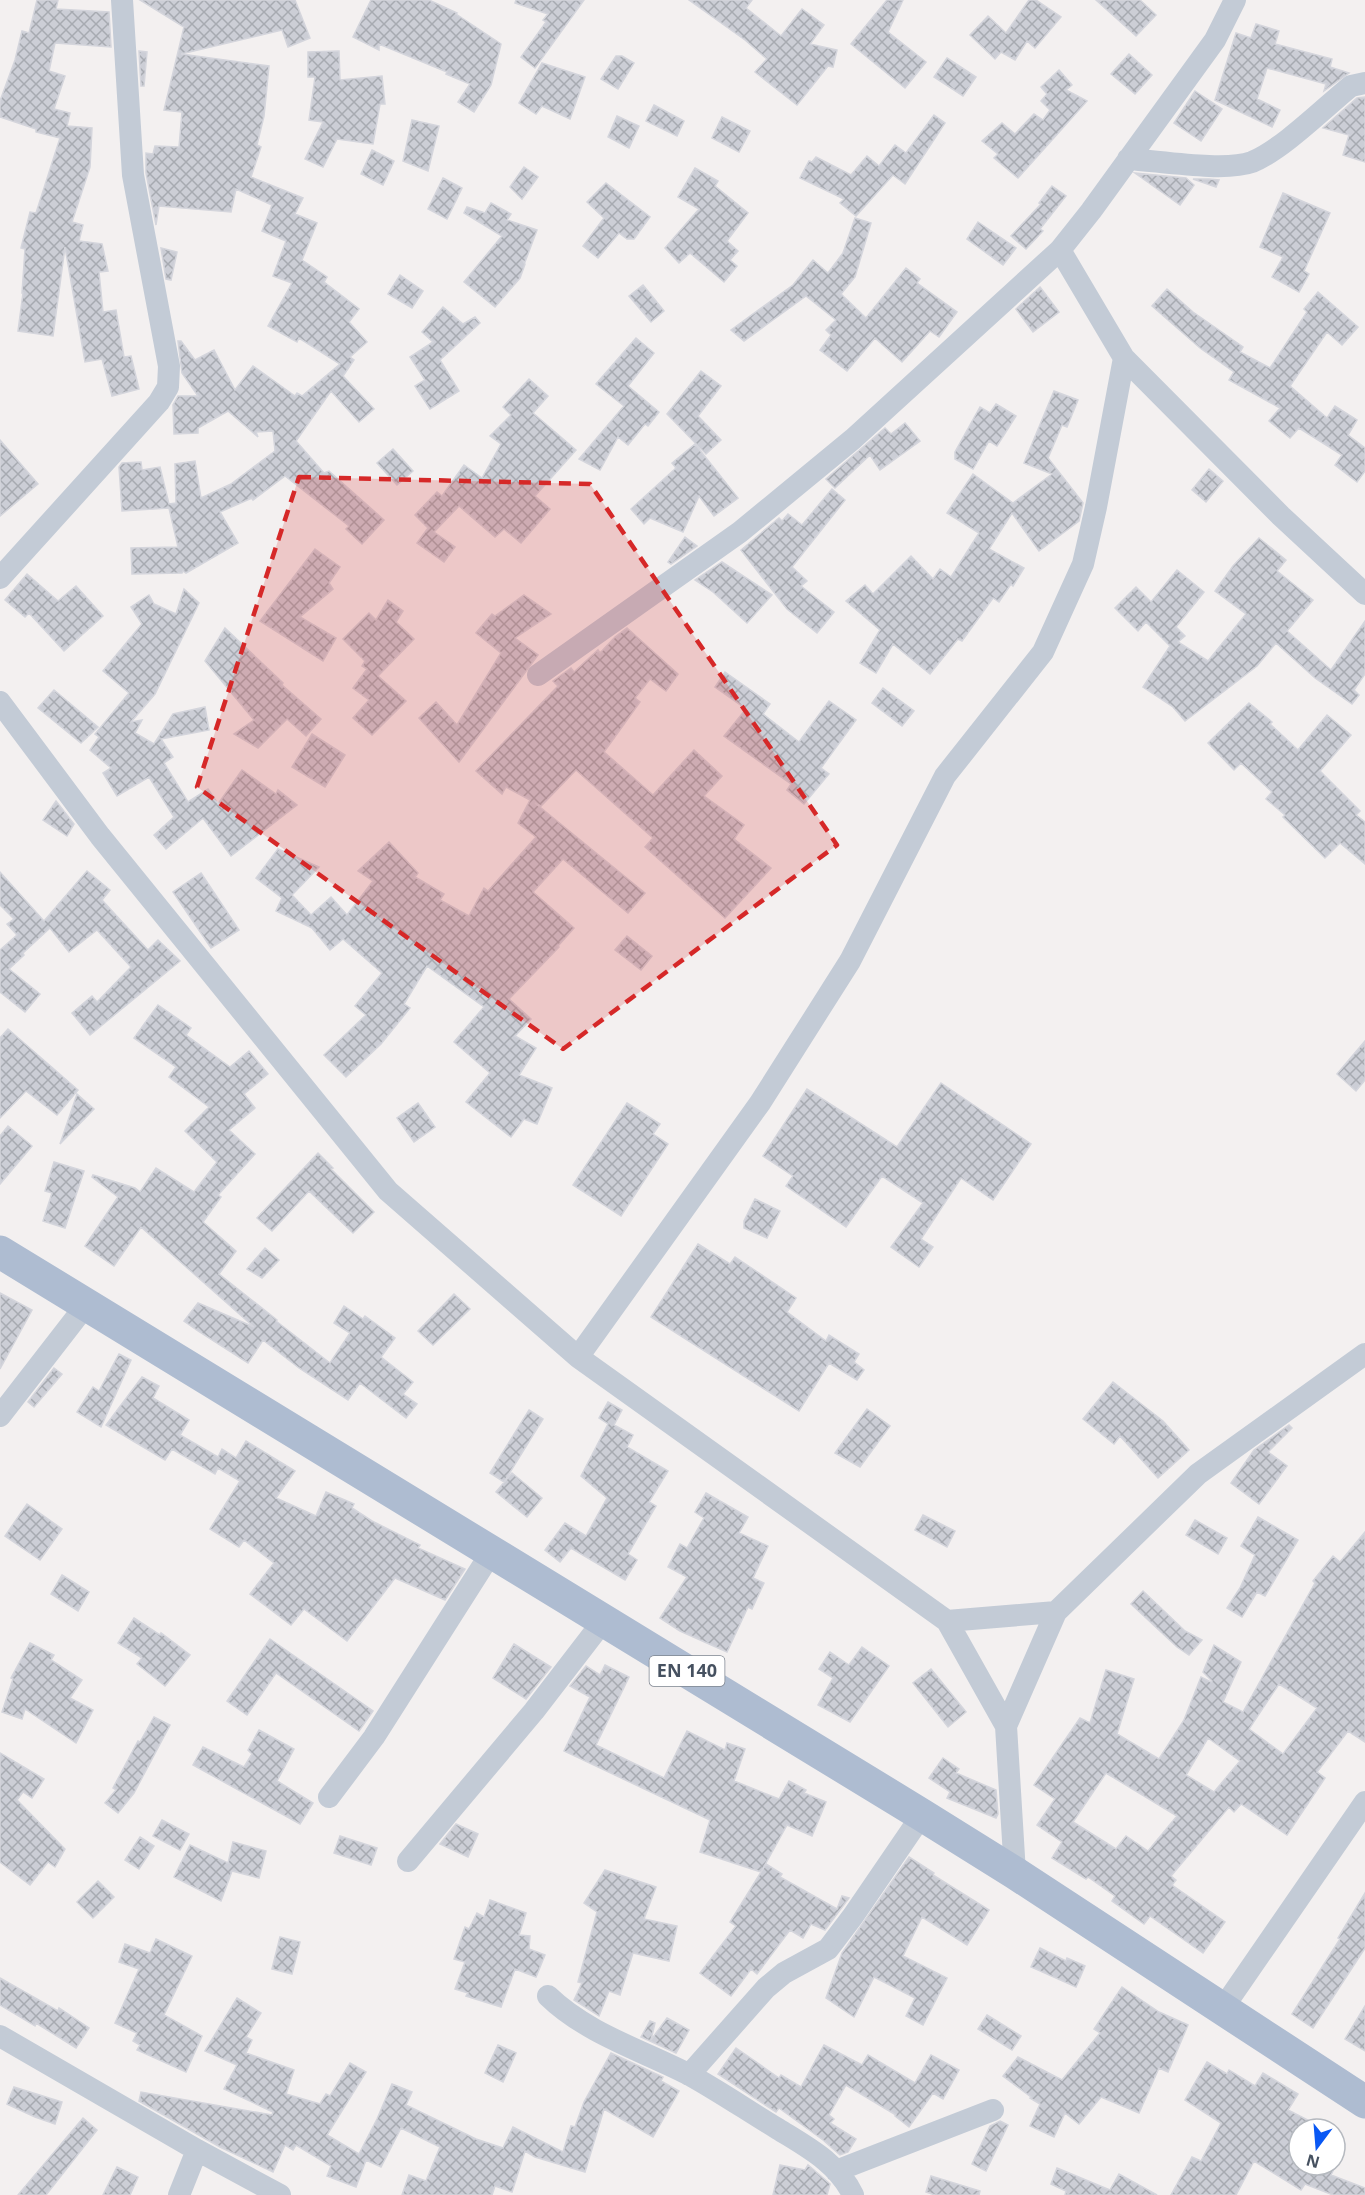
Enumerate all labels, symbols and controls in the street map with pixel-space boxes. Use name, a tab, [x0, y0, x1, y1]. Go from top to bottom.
road number: EN 140	[650, 1656, 724, 1686]
north arrow	[1287, 2117, 1347, 2177]
text: N	[1304, 2149, 1322, 2174]

